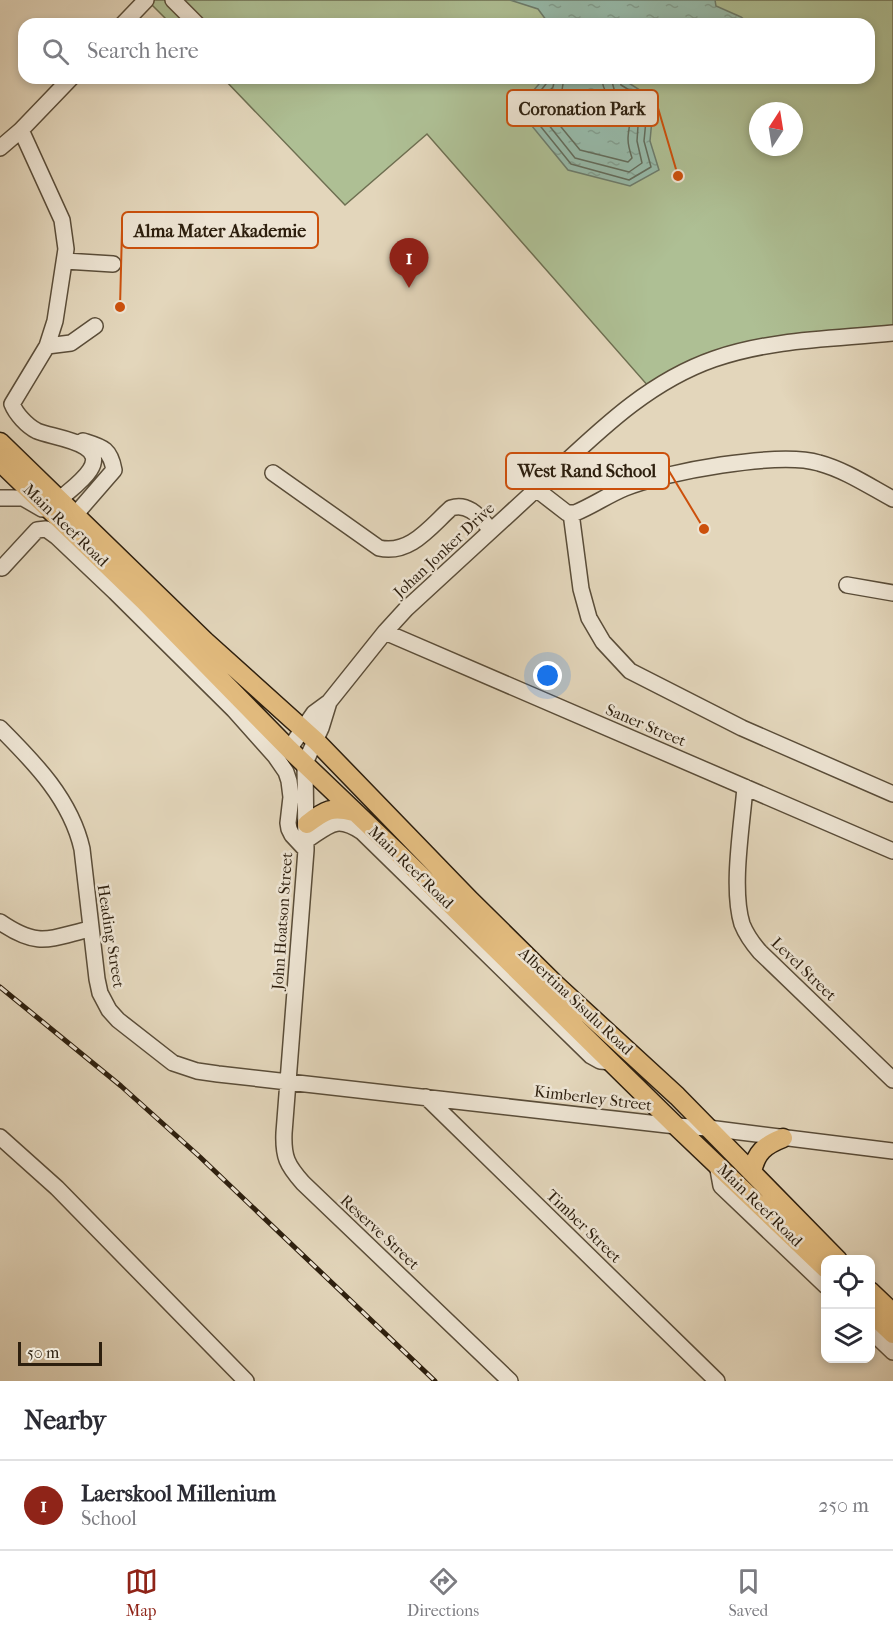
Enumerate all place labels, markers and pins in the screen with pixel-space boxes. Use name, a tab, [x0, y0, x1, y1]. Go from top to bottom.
callout: Coronation Park	[507, 90, 658, 126]
callout: Alma Mater Akademie	[122, 212, 318, 248]
pin: 1	[390, 238, 428, 288]
callout: West Rand School	[506, 453, 669, 489]

